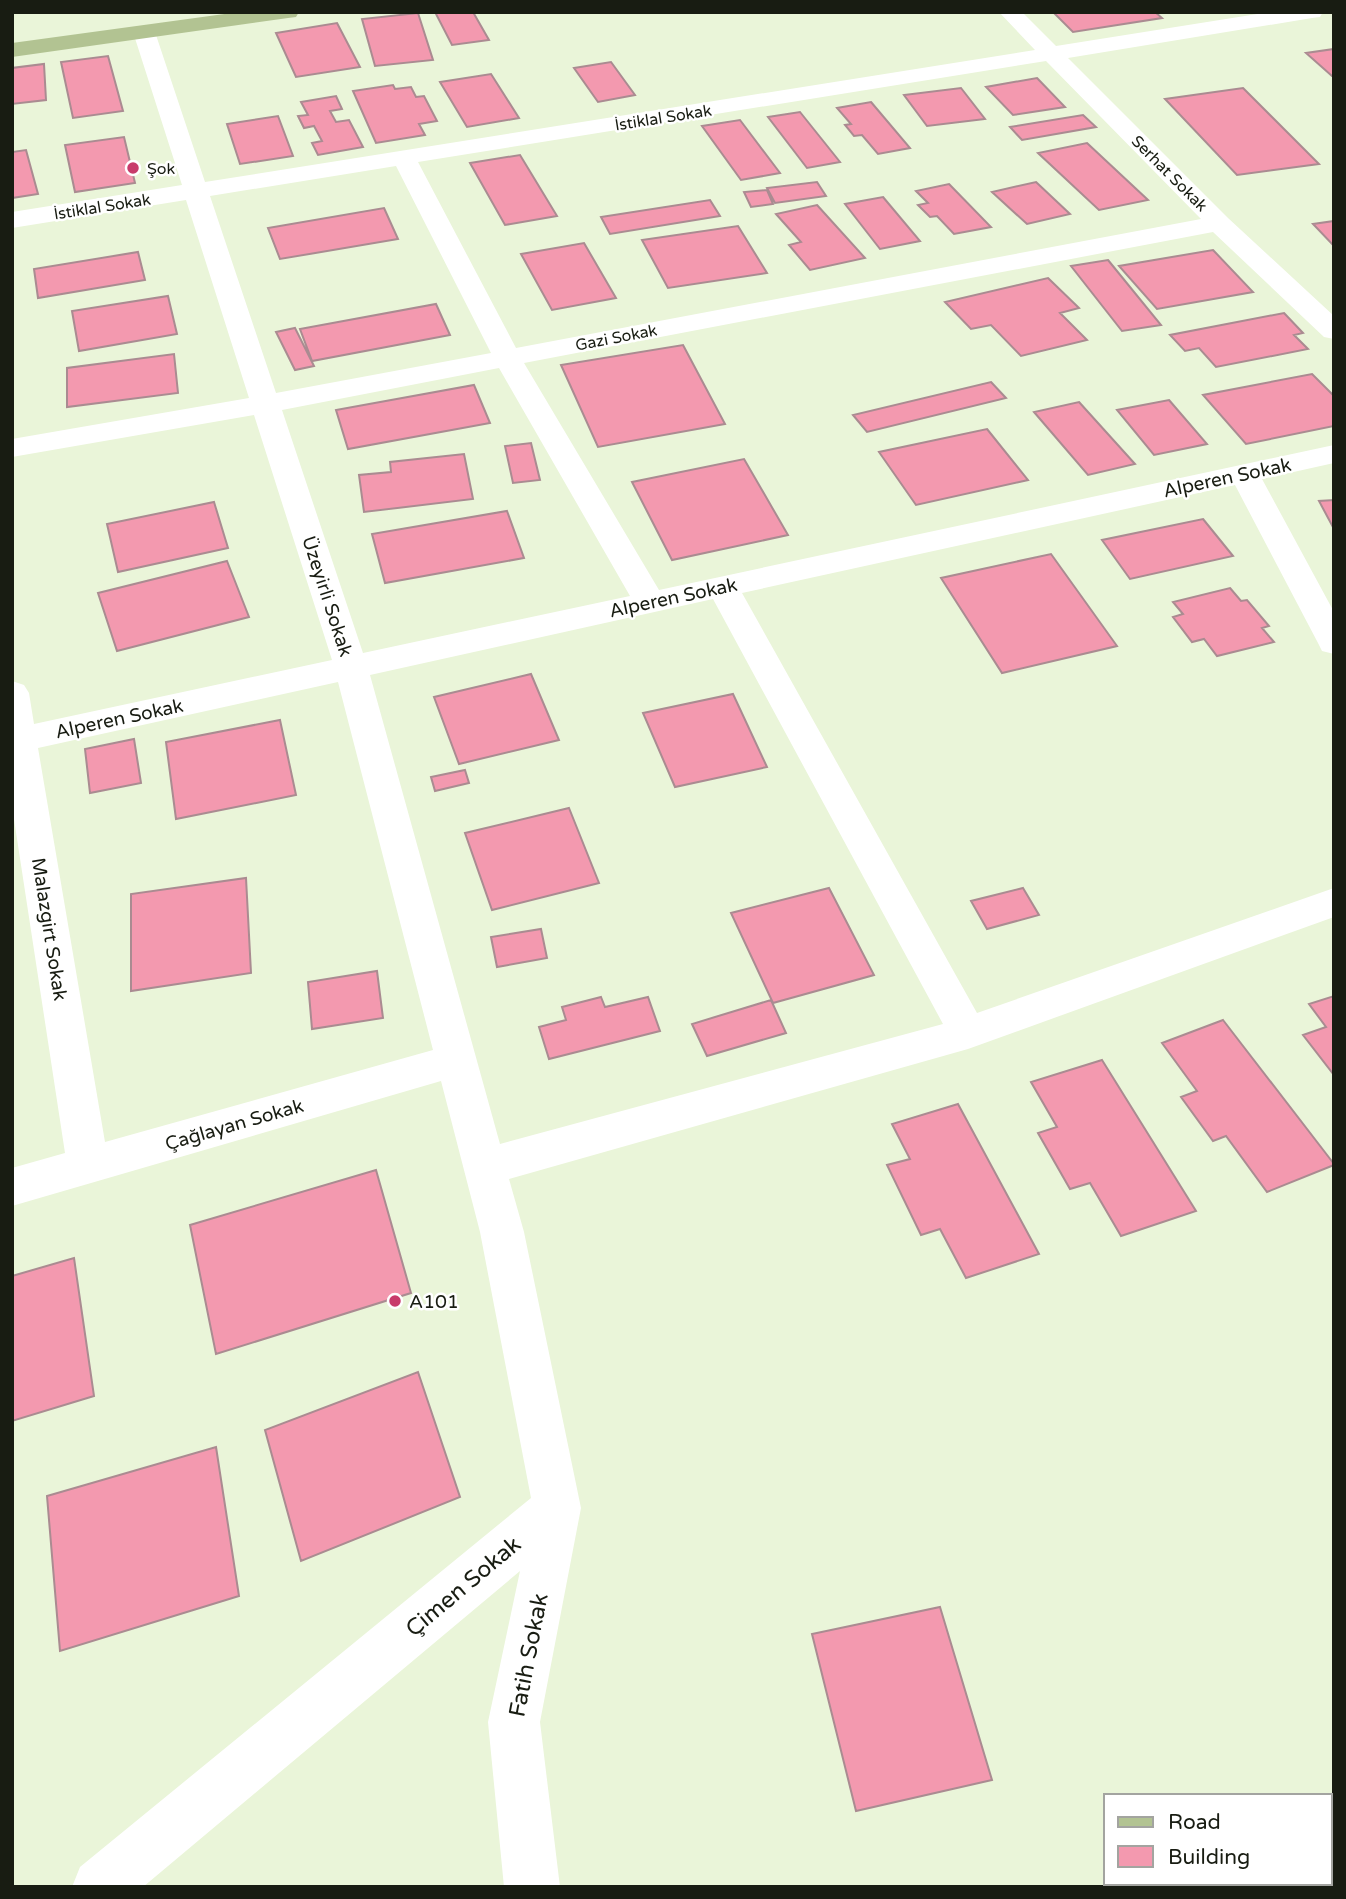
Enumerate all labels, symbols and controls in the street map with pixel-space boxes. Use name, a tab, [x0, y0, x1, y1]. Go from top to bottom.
street label: İstiklal Sokak	[613, 100, 713, 136]
street label: Serhat Sokak	[1127, 131, 1212, 216]
place label: Şok	[147, 159, 176, 179]
marker: Şok	[125, 160, 141, 176]
street label: İstiklal Sokak	[52, 189, 152, 225]
street label: Gazi Sokak	[574, 320, 659, 356]
street label: Alperen Sokak	[1161, 454, 1293, 502]
street label: Üzeyirli Sokak	[297, 533, 357, 659]
street label: Alperen Sokak	[607, 574, 739, 622]
street label: Alperen Sokak	[53, 695, 185, 743]
street label: Malazgirt Sokak	[27, 856, 71, 1002]
street label: Çağlayan Sokak	[163, 1095, 306, 1155]
place label: A101	[409, 1291, 459, 1313]
marker: A101	[387, 1293, 403, 1309]
street label: Çimen Sokak	[400, 1530, 527, 1643]
street label: Fatih Sokak	[503, 1591, 555, 1719]
legend	[1104, 1794, 1332, 1885]
text: Road	[1168, 1810, 1221, 1835]
text: Building	[1168, 1845, 1250, 1870]

